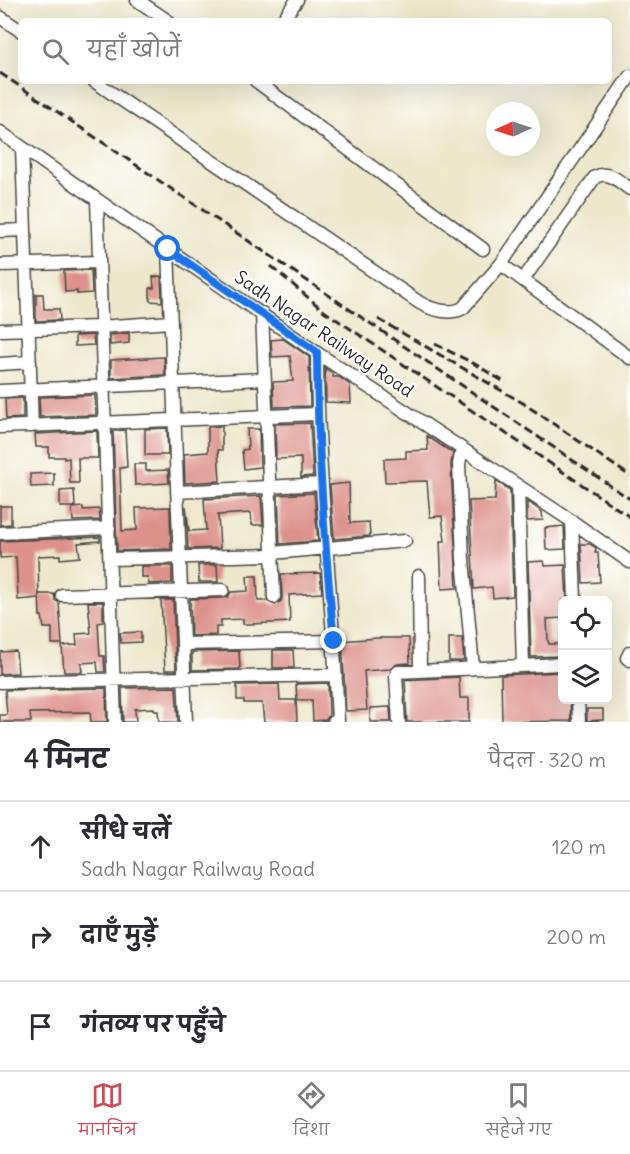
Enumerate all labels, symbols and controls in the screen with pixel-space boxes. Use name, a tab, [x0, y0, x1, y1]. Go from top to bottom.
search box	[18, 18, 612, 84]
icon: search	[39, 35, 72, 68]
text: यहाँ खोजें	[87, 35, 181, 63]
north arrow	[486, 102, 540, 156]
route start	[154, 235, 180, 261]
street label: Sadh Nagar Railway Road	[231, 265, 418, 402]
map controls	[558, 596, 612, 704]
button: locate	[558, 596, 612, 650]
route end	[320, 627, 346, 653]
button: layers	[558, 650, 612, 704]
text: 4 मिनट	[24, 742, 108, 775]
text: पैदल · 320 m	[488, 747, 606, 772]
text: सीधे चलें	[81, 817, 171, 845]
icon: ahead	[24, 830, 57, 863]
text: 120 m	[552, 834, 606, 859]
text: Sadh Nagar Railway Road	[81, 856, 315, 881]
icon: right	[24, 920, 57, 953]
text: दाएँ मुड़ें	[81, 920, 157, 948]
text: 200 m	[546, 924, 606, 949]
icon: arrive	[24, 1010, 57, 1043]
text: गंतव्य पर पहुँचे	[81, 1010, 225, 1038]
tab: मानचित्र	[78, 1079, 137, 1147]
tab: दिशा	[293, 1079, 329, 1147]
tab: सहेजे गए	[486, 1079, 552, 1147]

